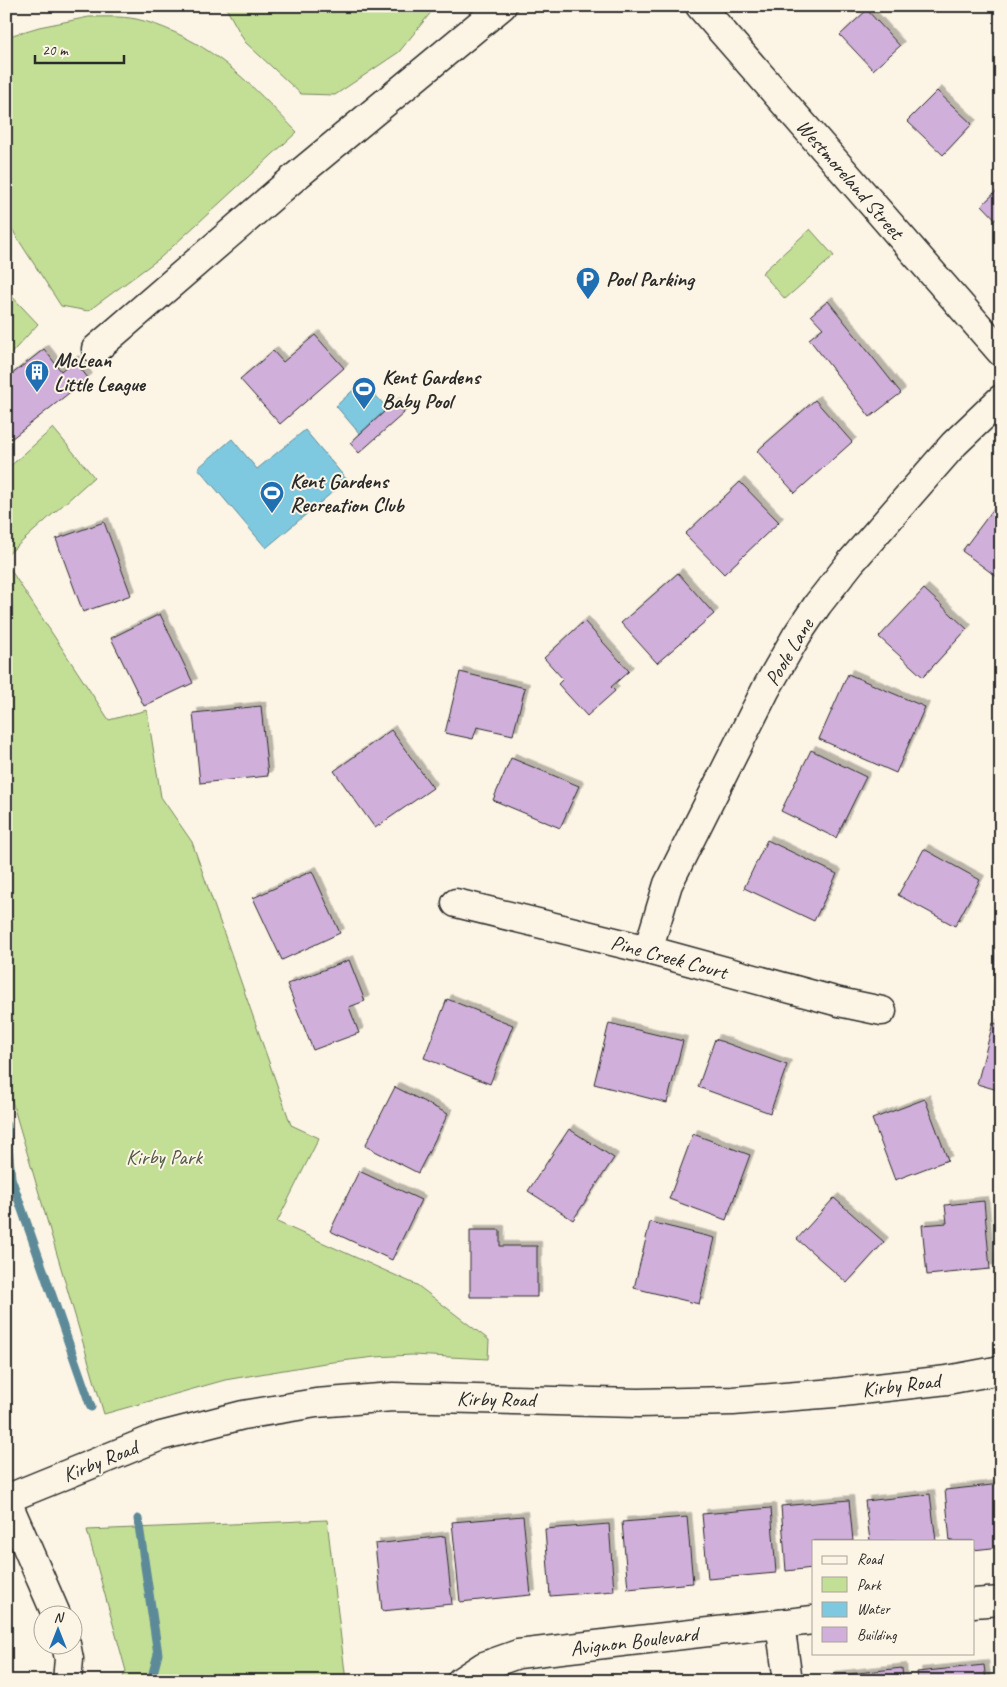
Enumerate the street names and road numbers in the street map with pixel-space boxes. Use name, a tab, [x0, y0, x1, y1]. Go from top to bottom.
street label: Westmoreland Street	[791, 114, 911, 246]
street label: Poole Lane	[759, 613, 820, 690]
street label: Pine Creek Court	[608, 929, 732, 986]
street label: Kirby Road	[861, 1367, 945, 1403]
street label: Kirby Road	[457, 1385, 539, 1413]
street label: Kirby Road	[59, 1433, 145, 1488]
street label: Avignon Boulevard	[569, 1620, 703, 1662]

